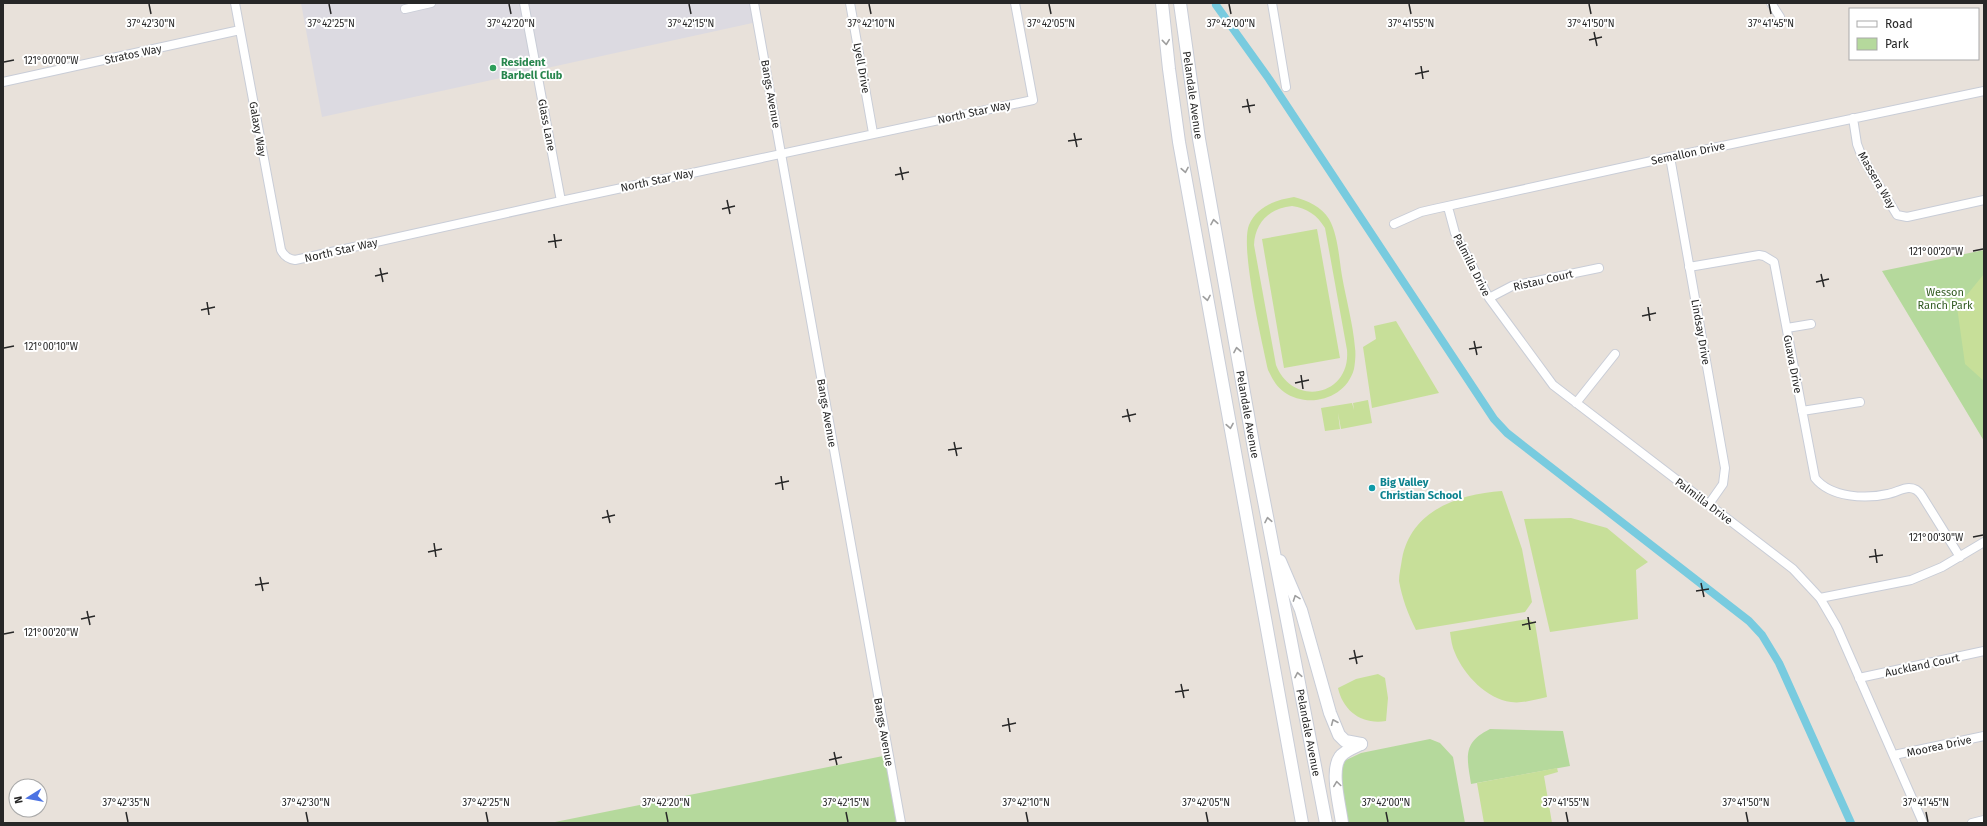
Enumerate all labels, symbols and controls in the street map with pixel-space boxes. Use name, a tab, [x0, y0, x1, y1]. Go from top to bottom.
legend	[1849, 8, 1979, 60]
text: Road	[1885, 17, 1913, 31]
text: 37°42'30"N	[127, 18, 175, 30]
text: 37°42'25"N	[307, 18, 355, 30]
text: 37°42'20"N	[487, 18, 535, 30]
text: 37°42'15"N	[668, 18, 714, 30]
text: 37°42'10"N	[847, 18, 895, 30]
text: 37°42'05"N	[1027, 18, 1075, 30]
text: 37°42'00"N	[1207, 18, 1255, 30]
text: 37°41'55"N	[1388, 18, 1434, 30]
text: 37°41'50"N	[1567, 18, 1615, 30]
text: 37°41'45"N	[1748, 18, 1794, 30]
text: Park	[1885, 37, 1909, 51]
one-way arrow	[1161, 39, 1170, 45]
street label: Stratos Way	[103, 42, 163, 67]
street label: Lyell Drive	[851, 42, 872, 94]
street label: Pelandale Avenue	[1180, 50, 1205, 140]
text: 121°00'00"W	[23, 55, 79, 67]
place label: Resident Barbell Club	[501, 56, 563, 82]
street label: Bangs Avenue	[758, 59, 783, 129]
marker: Resident Barbell Club	[488, 63, 498, 73]
street label: Glass Lane	[535, 98, 558, 152]
street label: North Star Way	[936, 98, 1012, 127]
street label: Galaxy Way	[246, 101, 269, 158]
street label: Semallon Drive	[1650, 139, 1726, 168]
street label: Massera Way	[1855, 150, 1898, 211]
street label: North Star Way	[619, 166, 695, 195]
one-way arrow	[1180, 167, 1188, 173]
one-way arrow	[1210, 219, 1219, 226]
street label: Palmilla Drive	[1450, 232, 1493, 299]
street label: North Star Way	[303, 236, 379, 265]
text: 121°00'20"W	[1909, 246, 1964, 258]
street label: Ristau Court	[1512, 267, 1574, 294]
park label: Wesson Ranch Park	[1917, 286, 1973, 312]
one-way arrow	[1203, 295, 1211, 301]
street label: Lindsay Drive	[1688, 298, 1713, 366]
street label: Guava Drive	[1780, 334, 1805, 394]
text: 121°00'10"W	[24, 341, 79, 353]
one-way arrow	[1233, 347, 1242, 354]
street label: Pelandale Avenue	[1233, 370, 1262, 459]
street label: Bangs Avenue	[814, 378, 839, 448]
one-way arrow	[1225, 423, 1234, 429]
place label: Big Valley Christian School	[1380, 476, 1462, 502]
street label: Palmilla Drive	[1672, 476, 1735, 527]
marker: Big Valley Christian School	[1367, 483, 1377, 493]
one-way arrow	[1264, 516, 1273, 523]
text: 121°00'30"W	[1909, 532, 1964, 544]
one-way arrow	[1292, 594, 1301, 601]
text: 121°00'20"W	[24, 627, 79, 639]
street label: Auckland Court	[1884, 651, 1960, 680]
one-way arrow	[1294, 672, 1302, 678]
street label: Pelandale Avenue	[1293, 688, 1323, 778]
street label: Bangs Avenue	[871, 697, 896, 767]
one-way arrow	[1330, 718, 1338, 725]
street label: Moorea Drive	[1906, 733, 1973, 760]
north arrow	[8, 778, 48, 818]
one-way arrow	[1333, 781, 1342, 787]
text: N	[12, 795, 26, 805]
text: 37°42'35"N	[102, 797, 150, 809]
text: 37°42'30"N	[282, 797, 330, 809]
text: 37°42'25"N	[462, 797, 510, 809]
text: 37°42'20"N	[642, 797, 690, 809]
text: 37°42'15"N	[823, 797, 869, 809]
text: 37°42'10"N	[1002, 797, 1050, 809]
text: 37°42'05"N	[1182, 797, 1230, 809]
text: 37°42'00"N	[1362, 797, 1410, 809]
text: 37°41'55"N	[1543, 797, 1589, 809]
text: 37°41'50"N	[1722, 797, 1770, 809]
text: 37°41'45"N	[1903, 797, 1949, 809]

